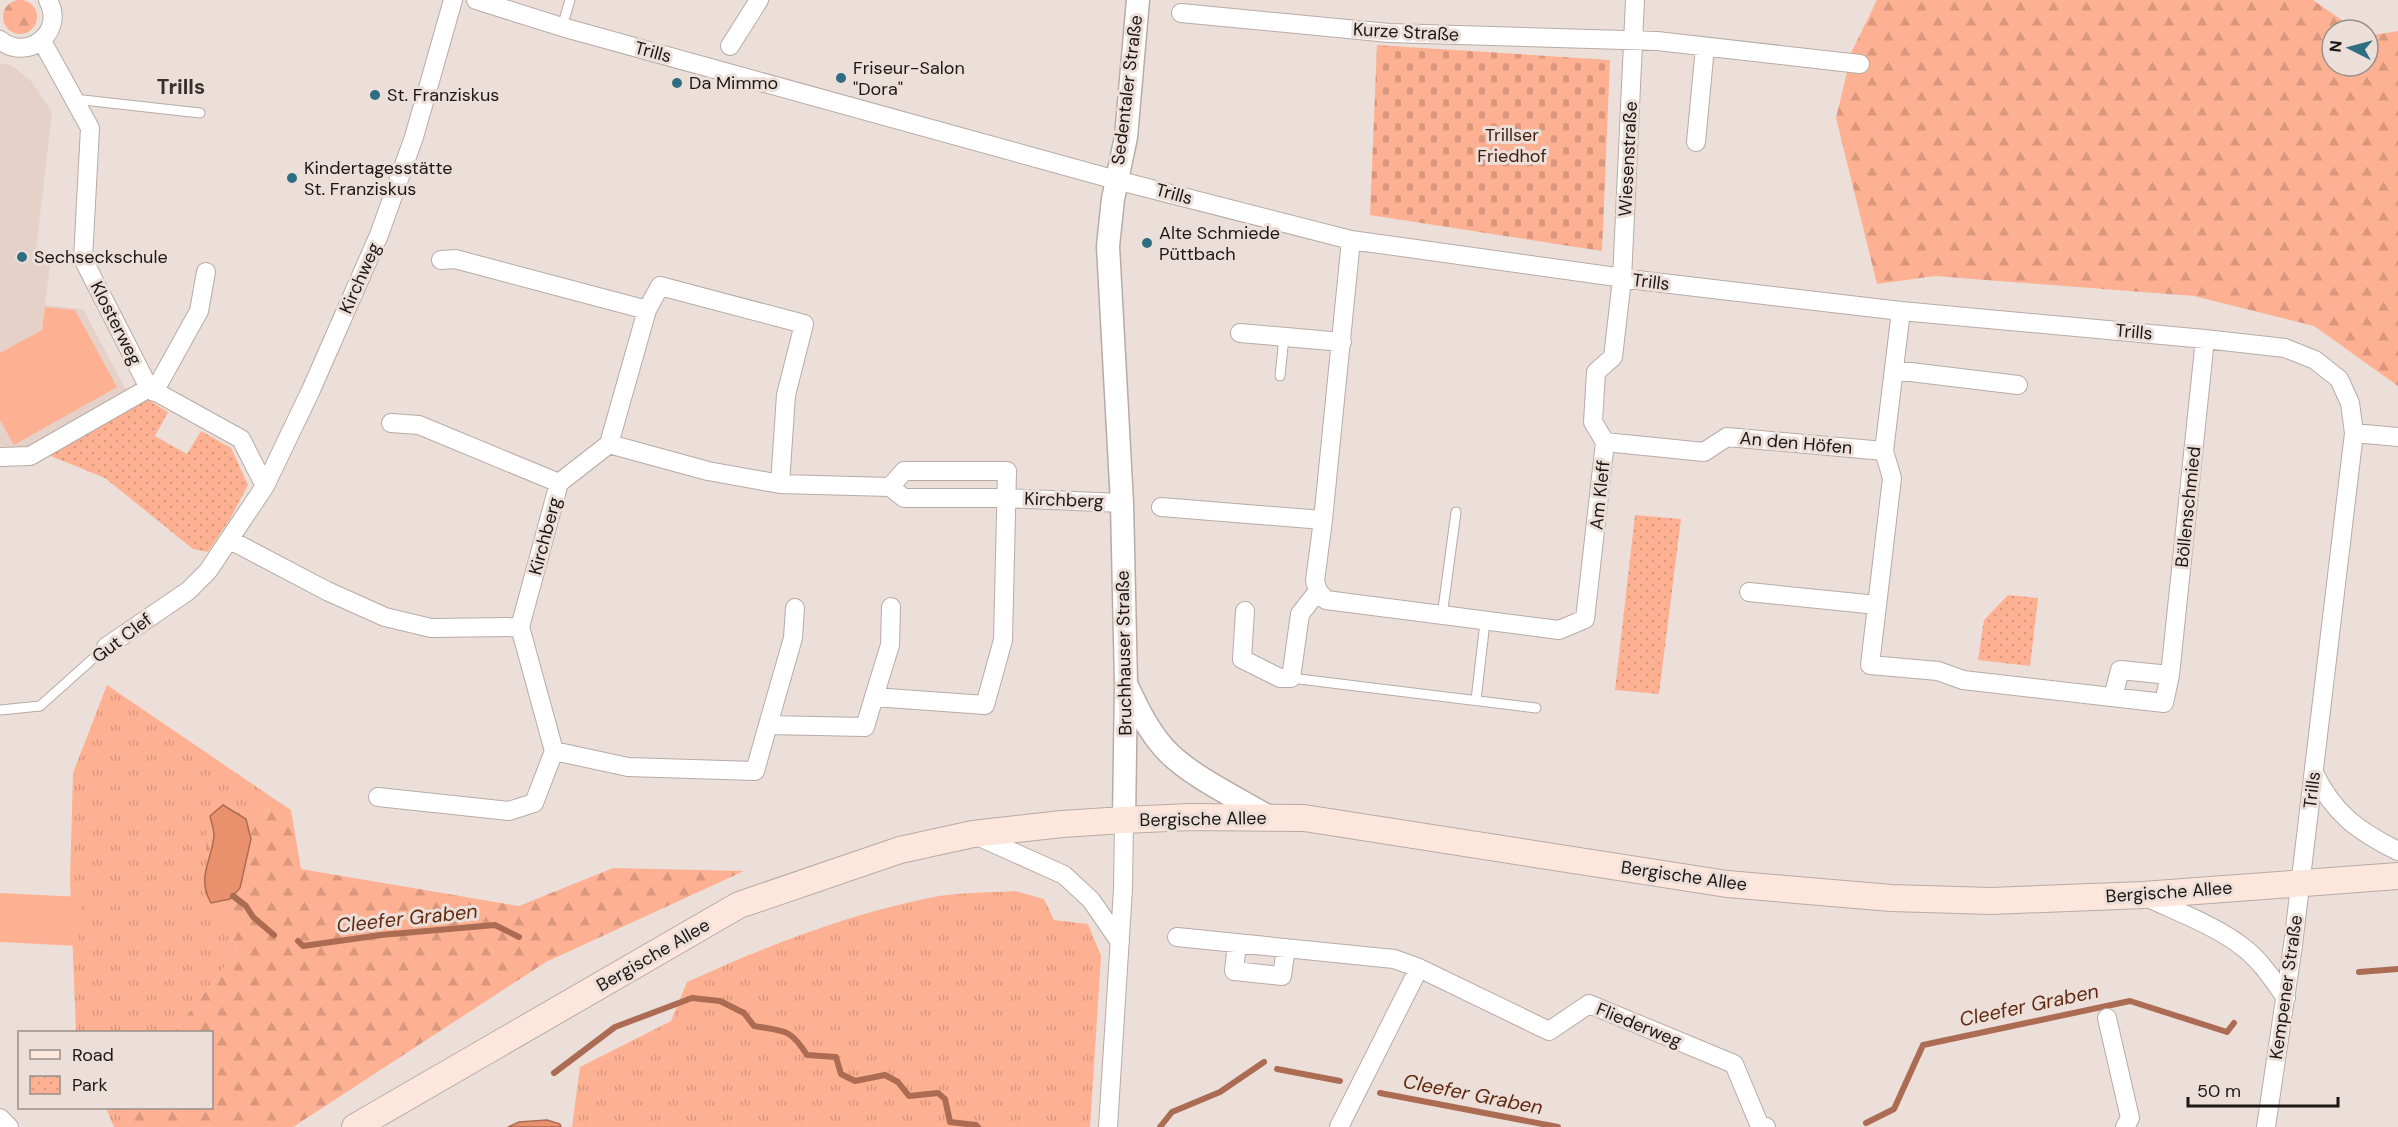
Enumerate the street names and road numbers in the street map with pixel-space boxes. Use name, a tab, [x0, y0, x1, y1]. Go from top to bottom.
street label: Sedentaler Straße	[1106, 14, 1148, 166]
street label: Kurze Straße	[1352, 17, 1460, 47]
street label: Trills	[632, 36, 674, 68]
street label: Wiesenstraße	[1613, 101, 1643, 217]
street label: Trills	[1153, 178, 1195, 210]
street label: Kirchweg	[334, 239, 386, 317]
street label: Trills	[1631, 268, 1671, 296]
street label: Klosterweg	[85, 277, 147, 369]
street label: Trills	[2114, 318, 2154, 346]
street label: An den Höfen	[1739, 426, 1853, 460]
street label: Böllenschmied	[2170, 445, 2206, 569]
street label: Am Kleff	[1584, 459, 1616, 531]
street label: Kirchberg	[1024, 487, 1104, 513]
street label: Kirchberg	[523, 494, 567, 578]
street label: Bruchhauser Straße	[1111, 570, 1137, 736]
street label: Gut Clef	[87, 608, 157, 668]
street label: Trills	[2298, 770, 2326, 810]
street label: Bergische Allee	[1139, 806, 1267, 832]
street label: Bergische Allee	[1619, 855, 1749, 897]
street label: Bergische Allee	[2105, 876, 2233, 908]
street label: Bergische Allee	[592, 913, 714, 997]
street label: Kempener Straße	[2264, 913, 2308, 1061]
street label: Fliederweg	[1593, 997, 1685, 1053]

